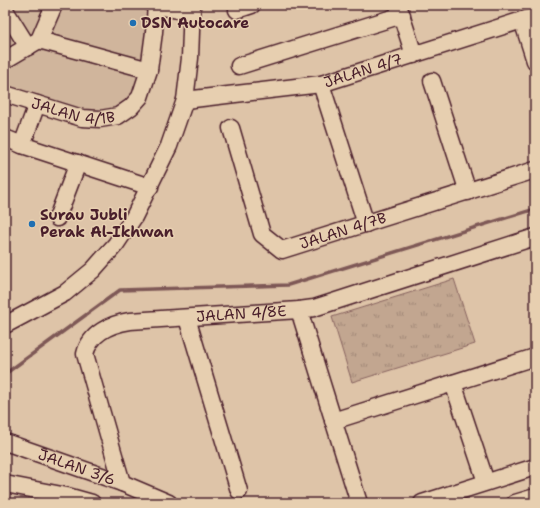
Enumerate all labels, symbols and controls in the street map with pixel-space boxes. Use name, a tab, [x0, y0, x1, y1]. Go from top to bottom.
place label: DSN Autocare	[141, 13, 249, 33]
marker: DSN Autocare	[128, 18, 138, 28]
street label: JALAN 4/7	[321, 49, 405, 92]
street label: JALAN 4/1B	[29, 93, 117, 129]
place label: Surau Jubli Perak Al-Ikhwan	[40, 205, 174, 242]
street label: JALAN 4/7B	[297, 208, 389, 254]
marker: Surau Jubli Perak Al-Ikhwan	[27, 219, 37, 229]
street label: JALAN 4/8E	[195, 301, 287, 327]
street label: JALAN 3/6	[35, 444, 118, 490]

